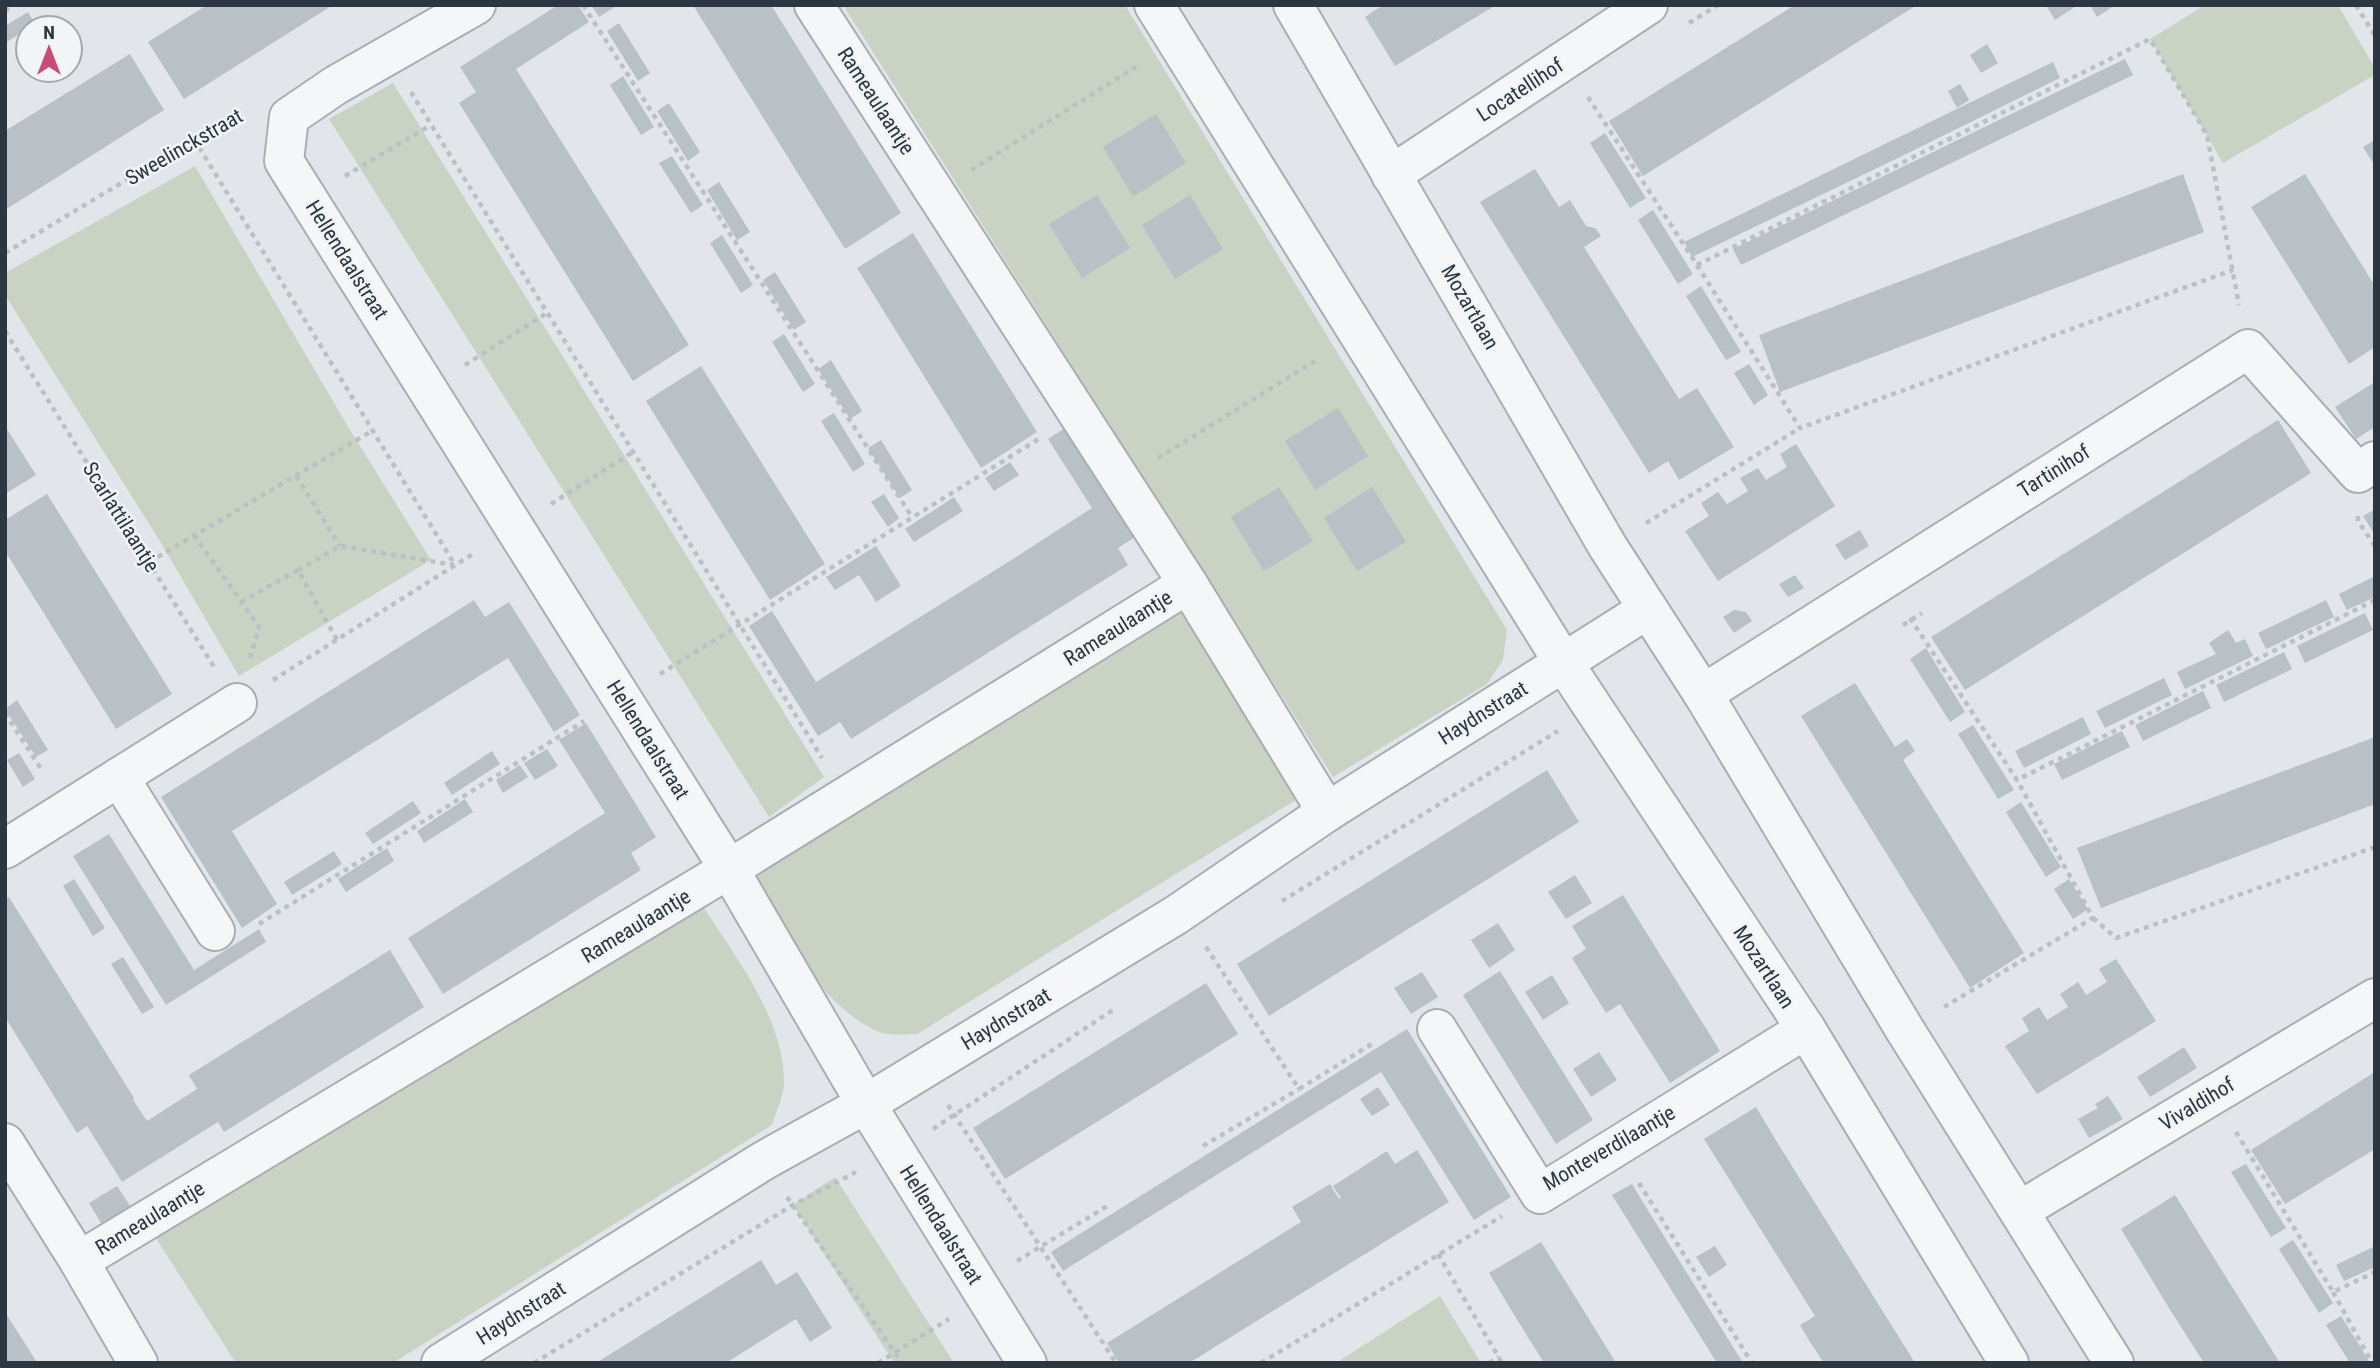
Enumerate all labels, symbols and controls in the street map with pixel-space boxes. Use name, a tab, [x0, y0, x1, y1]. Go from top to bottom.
north arrow	[14, 14, 84, 84]
text: N	[43, 21, 55, 44]
street label: Rameaulaantje	[832, 43, 920, 159]
street label: Locatellihof	[1472, 53, 1568, 127]
street label: Sweelinckstraat	[121, 104, 247, 190]
street label: Hellendaalstraat	[301, 196, 393, 324]
street label: Mozartlaan	[1436, 260, 1504, 354]
street label: Tartinihof	[2014, 439, 2095, 502]
street label: Scarlattilaantje	[78, 458, 164, 577]
street label: Rameaulaantje	[1060, 585, 1177, 671]
street label: Hellendaalstraat	[602, 676, 694, 804]
street label: Haydnstraat	[1434, 676, 1532, 750]
street label: Rameaulaantje	[577, 884, 695, 968]
street label: Mozartlaan	[1728, 921, 1800, 1013]
street label: Haydnstraat	[957, 983, 1055, 1055]
street label: Vivaldihof	[2155, 1072, 2239, 1136]
street label: Monteverdilaantje	[1539, 1100, 1679, 1196]
street label: Hellendaalstraat	[895, 1161, 987, 1289]
street label: Rameaulaantje	[91, 1176, 209, 1260]
street label: Haydnstraat	[472, 1276, 570, 1350]

